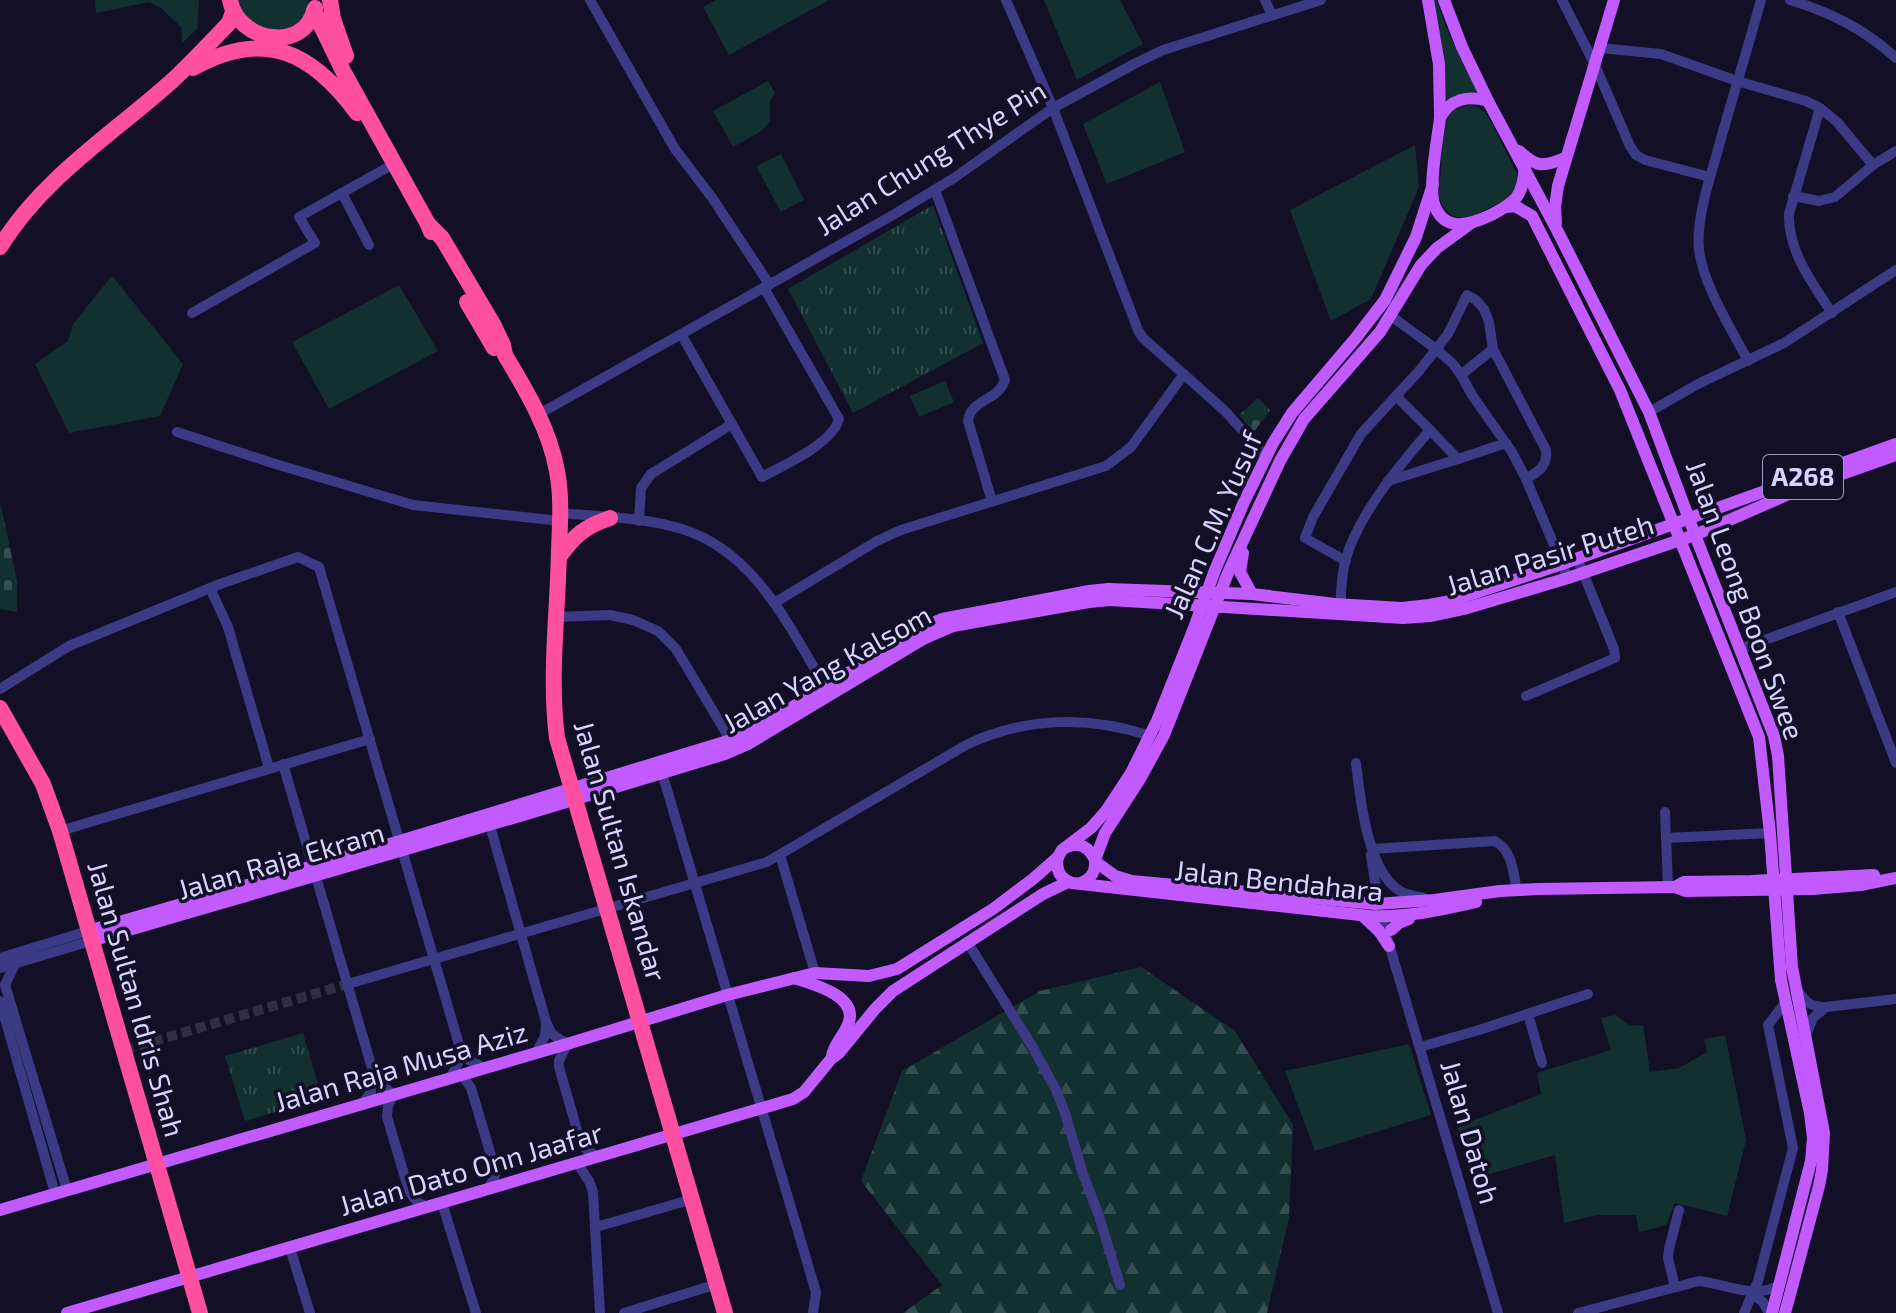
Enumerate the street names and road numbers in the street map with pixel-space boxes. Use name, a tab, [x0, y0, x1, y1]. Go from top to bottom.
street label: Jalan Chung Thye Pin	[809, 73, 1052, 242]
street label: Jalan C.M. Yusuf	[1156, 425, 1269, 623]
street label: Jalan Leong Boon Swee	[1680, 455, 1812, 744]
road number: A268	[1763, 455, 1843, 499]
street label: Jalan Pasir Puteh	[1442, 506, 1658, 602]
street label: Jalan Yang Kalsom	[716, 597, 937, 740]
street label: Jalan Sultan Iskandar	[567, 716, 674, 985]
street label: Jalan Raja Ekram	[173, 814, 388, 906]
street label: Jalan Bendahara	[1173, 852, 1385, 908]
street label: Jalan Sultan Idris Shah	[81, 857, 193, 1140]
street label: Jalan Raja Musa Aziz	[271, 1014, 531, 1118]
street label: Jalan Datoh	[1434, 1056, 1508, 1207]
street label: Jalan Dato Onn Jaafar	[335, 1114, 606, 1222]

